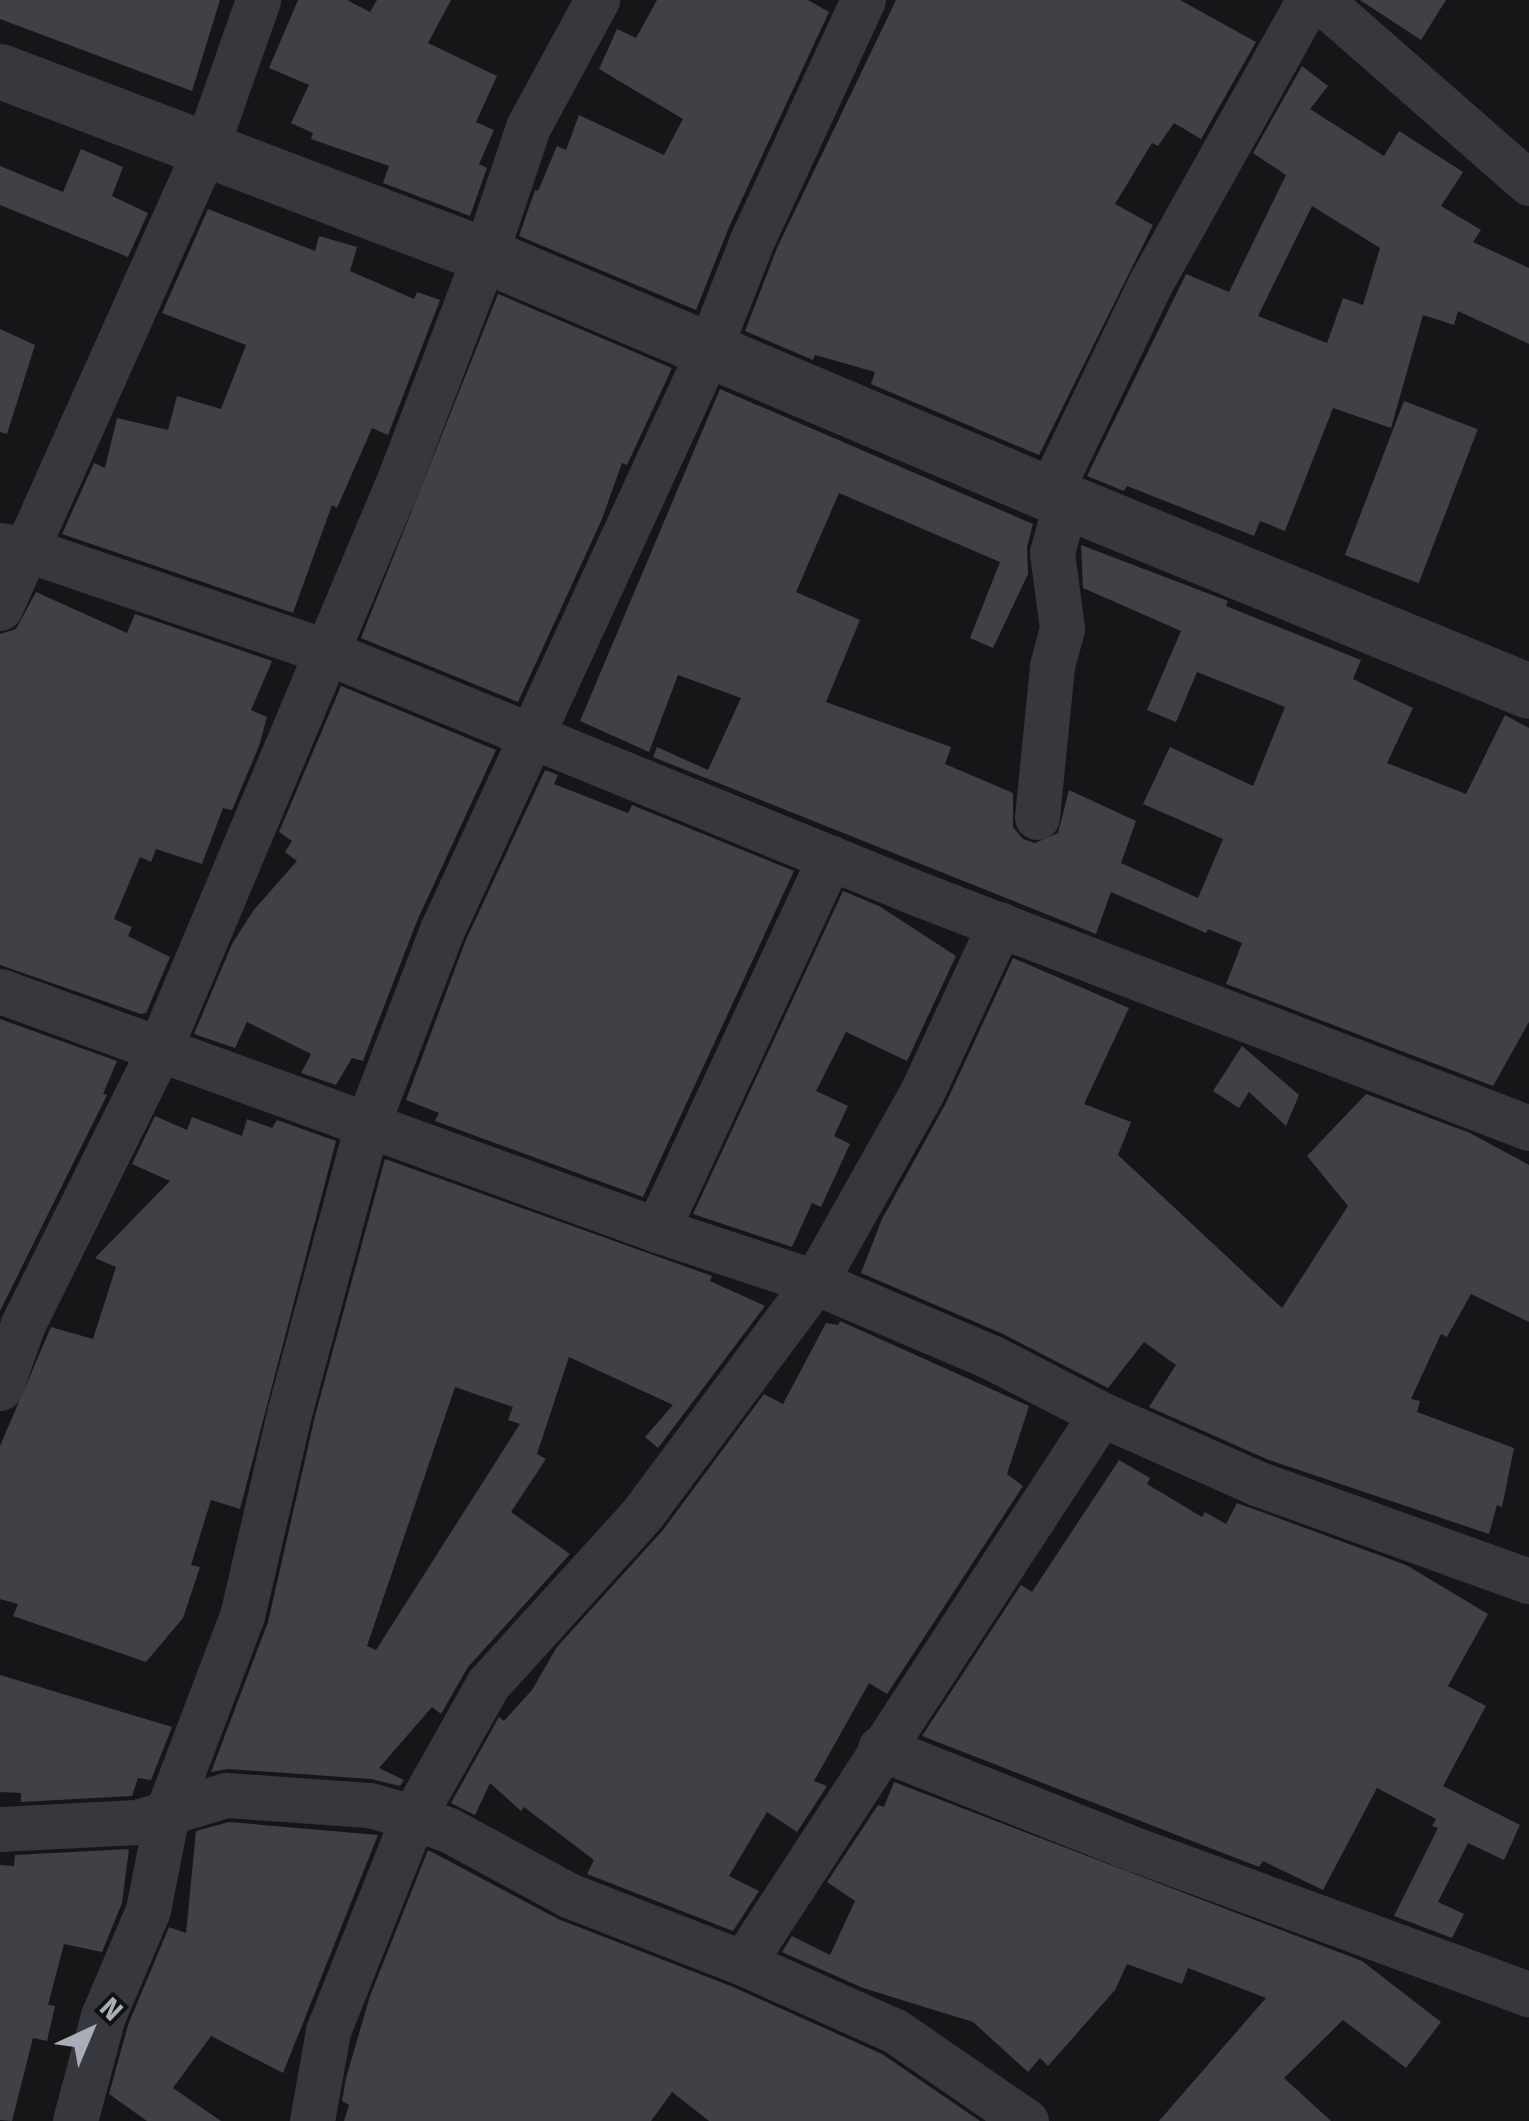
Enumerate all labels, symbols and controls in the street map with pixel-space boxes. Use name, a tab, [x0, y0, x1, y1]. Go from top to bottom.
north arrow	[40, 1981, 140, 2081]
text: N	[93, 1991, 129, 2027]

